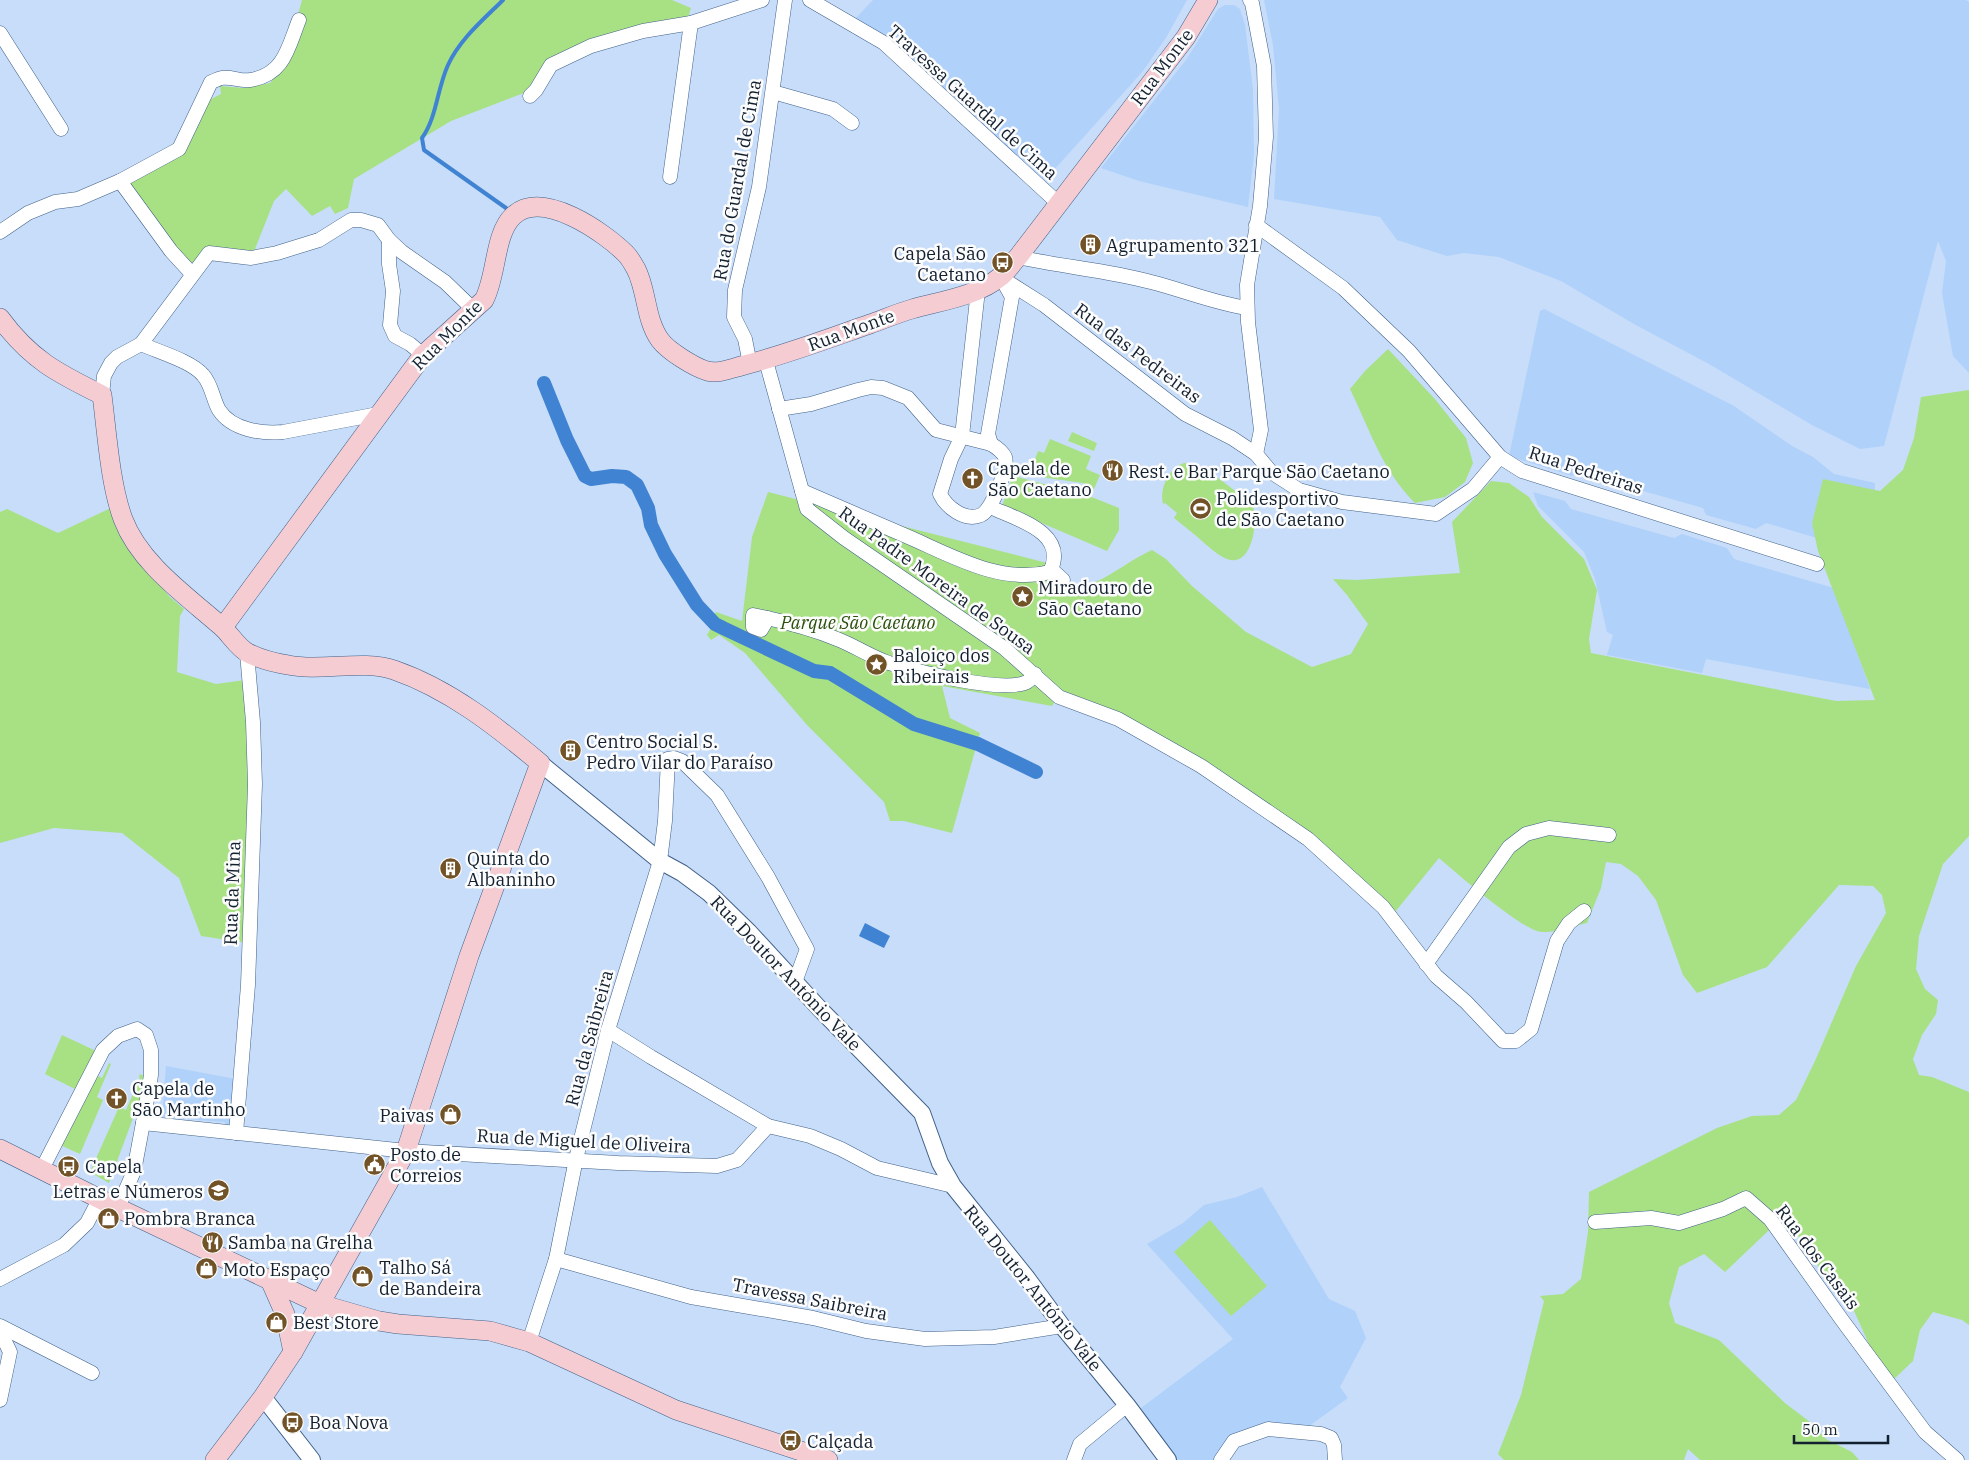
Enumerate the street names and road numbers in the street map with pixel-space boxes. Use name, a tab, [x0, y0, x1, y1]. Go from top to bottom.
street label: Travessa Guardal de Cima	[883, 20, 1063, 185]
street label: Rua Monte	[1126, 24, 1198, 110]
street label: Rua do Guardal de Cima	[708, 77, 766, 282]
street label: Rua Monte	[407, 295, 487, 375]
street label: Rua das Pedreiras	[1070, 298, 1206, 408]
street label: Rua Monte	[805, 304, 897, 356]
street label: Rua Pedreiras	[1526, 441, 1646, 499]
street label: Rua Padre Moreira de Sousa	[834, 501, 1040, 659]
street label: Rua da Mina	[219, 840, 245, 946]
street label: Rua Doutor António Vale	[706, 890, 866, 1056]
street label: Rua da Saibreira	[560, 967, 618, 1109]
street label: Rua de Miguel de Oliveira	[476, 1124, 692, 1158]
street label: Rua Doutor António Vale	[959, 1200, 1107, 1376]
street label: Rua dos Casais	[1771, 1200, 1865, 1314]
street label: Travessa Saibreira	[730, 1273, 890, 1325]

